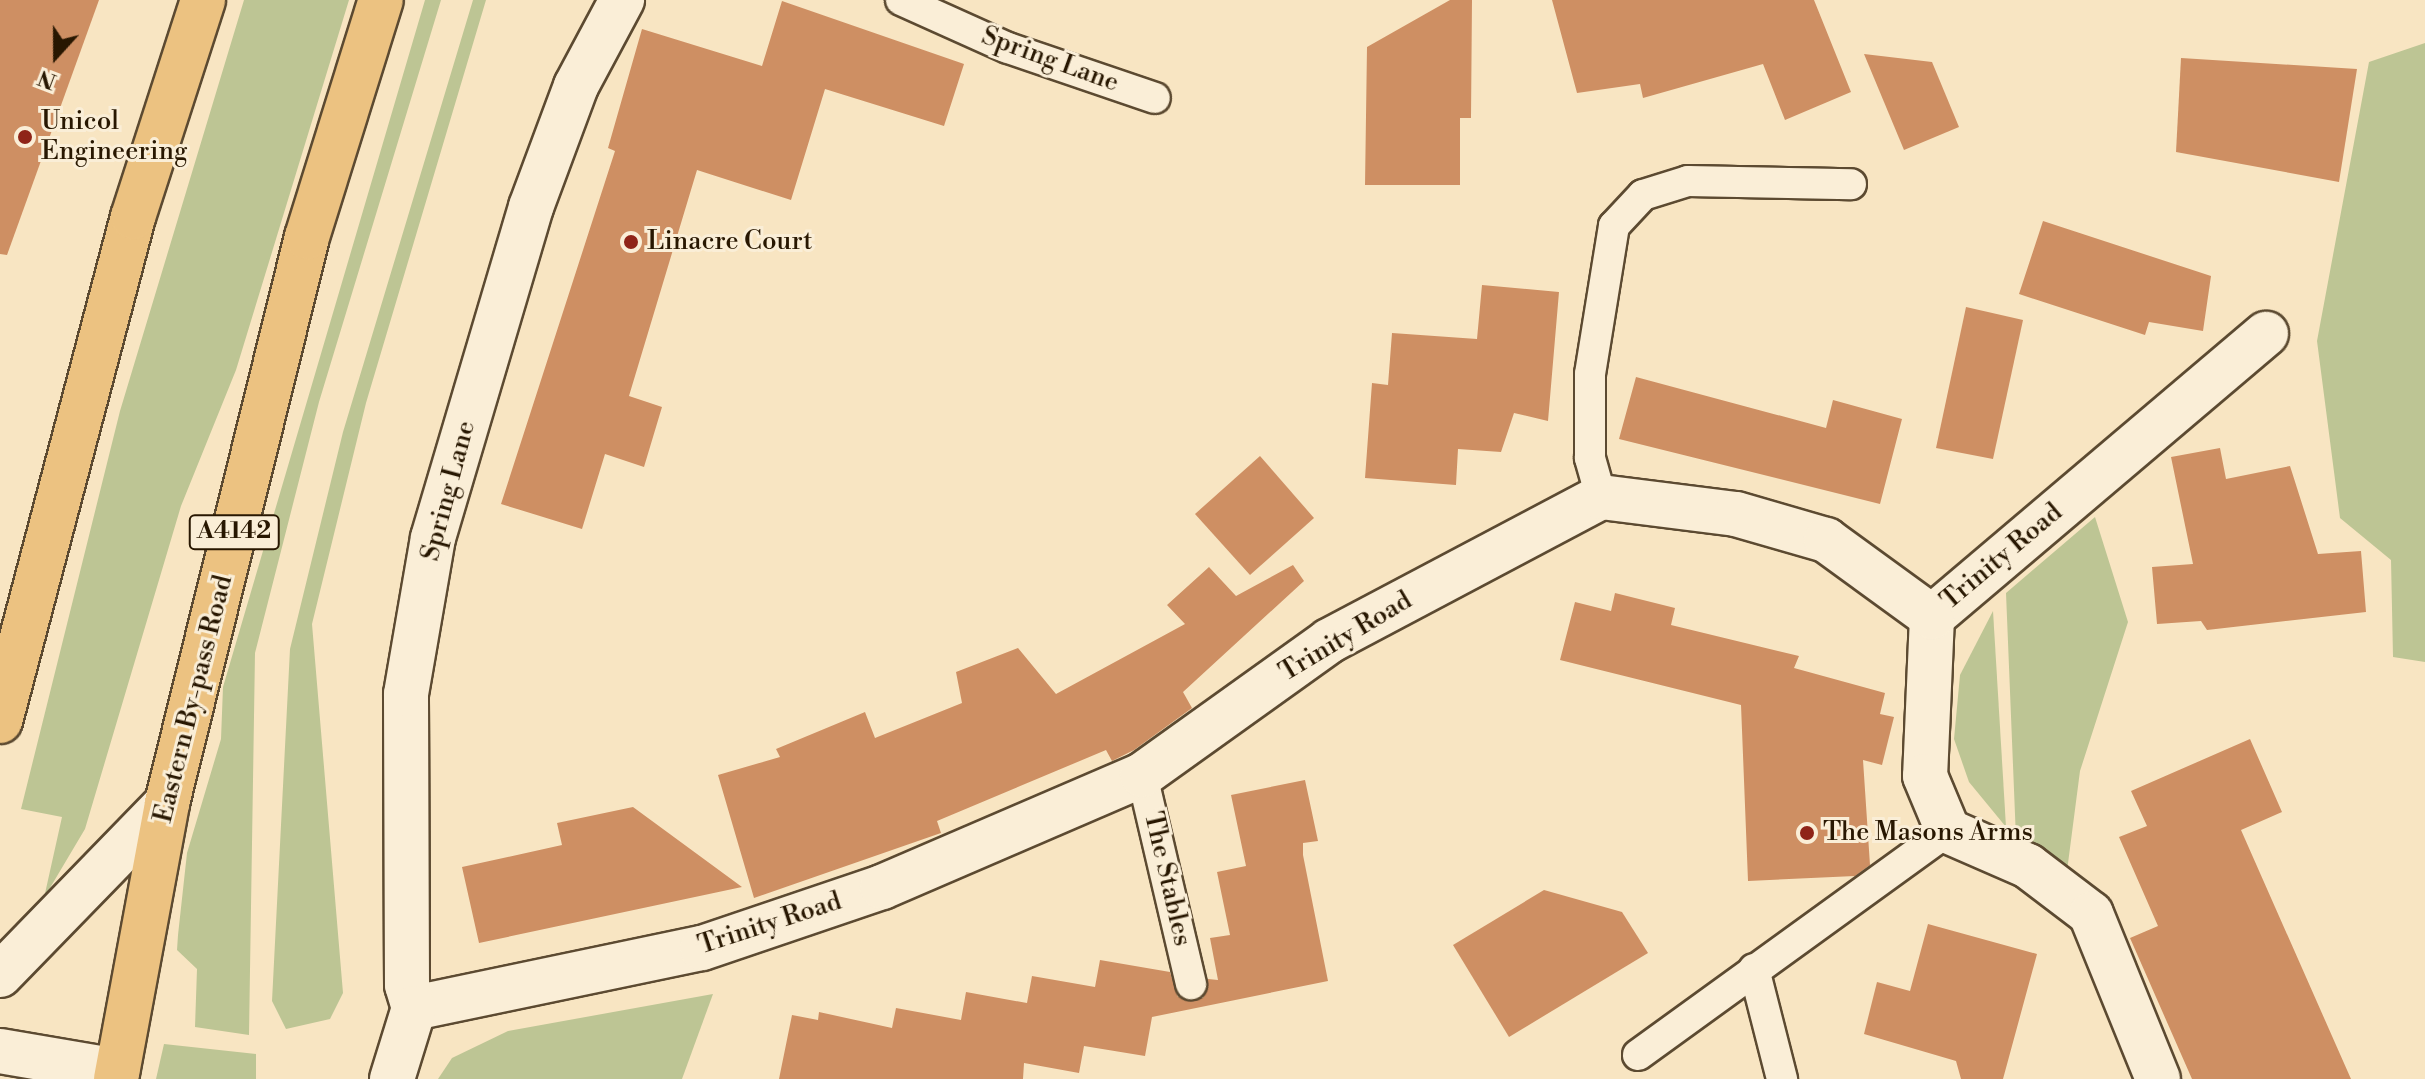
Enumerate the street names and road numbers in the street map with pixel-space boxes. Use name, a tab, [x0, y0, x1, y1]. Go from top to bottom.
street label: Spring Lane	[977, 21, 1123, 99]
street label: Spring Lane	[415, 418, 483, 564]
street label: Trinity Road	[1935, 497, 2069, 617]
road number: A4142	[188, 512, 280, 552]
street label: Eastern By-pass Road	[148, 572, 240, 826]
street label: Trinity Road	[1274, 585, 1418, 689]
street label: The Stables	[1136, 809, 1198, 949]
street label: Trinity Road	[694, 886, 846, 962]

